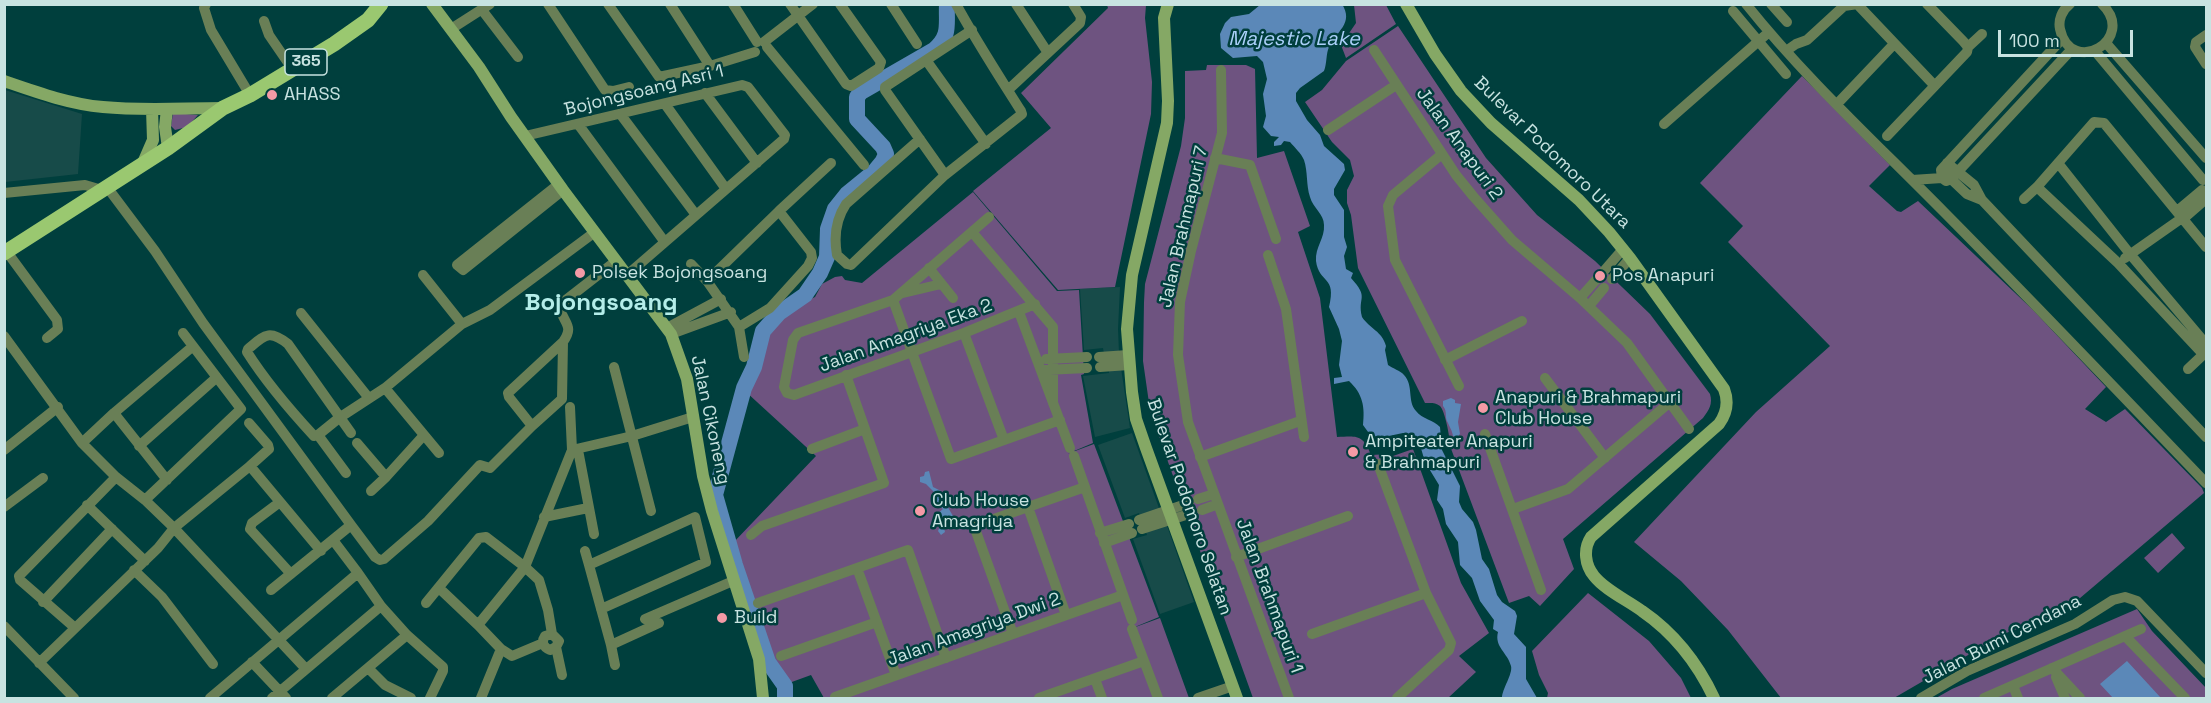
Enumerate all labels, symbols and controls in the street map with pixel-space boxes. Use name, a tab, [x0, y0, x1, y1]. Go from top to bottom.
scale bar	[2001, 18, 2136, 56]
water label: Majestic Lake	[1228, 28, 1360, 52]
text: 100 m	[2009, 29, 2060, 52]
road number: 365	[285, 49, 327, 75]
street label: Bojongsoang Asri 1	[562, 61, 726, 121]
street label: Bulevar Podomoro Utara	[1469, 73, 1635, 233]
place label: AHASS	[284, 84, 341, 106]
street label: Jalan Anapuri 2	[1411, 84, 1507, 204]
marker: AHASS	[265, 88, 279, 102]
street label: Jalan Brahmapuri 7	[1155, 144, 1213, 310]
place label: Polsek Bojongsoang	[592, 262, 767, 284]
place label: Pos Anapuri	[1612, 265, 1714, 287]
marker: Polsek Bojongsoang	[573, 266, 587, 280]
marker: Pos Anapuri	[1593, 269, 1607, 283]
district label: Bojongsoang	[524, 289, 678, 317]
street label: Jalan Amagriya Eka 2	[817, 295, 995, 377]
street label: Jalan Cikoneng	[686, 353, 734, 487]
place label: Anapuri & Brahmapuri Club House	[1495, 387, 1681, 430]
street label: Bulevar Podomoro Selatan	[1142, 396, 1236, 618]
marker: Anapuri & Brahmapuri Club House	[1476, 401, 1490, 415]
place label: Ampiteater Anapuri & Brahmapuri	[1365, 431, 1533, 474]
marker: Ampiteater Anapuri & Brahmapuri	[1346, 445, 1360, 459]
place label: Club House Amagriya	[932, 490, 1029, 532]
marker: Club House Amagriya	[913, 504, 927, 518]
street label: Jalan Brahmapuri 1	[1231, 516, 1307, 676]
street label: Jalan Amagriya Dwi 2	[884, 589, 1064, 671]
street label: Jalan Bumi Cendana	[1919, 591, 2085, 689]
place label: Build	[734, 607, 777, 629]
marker: Build	[715, 611, 729, 625]

